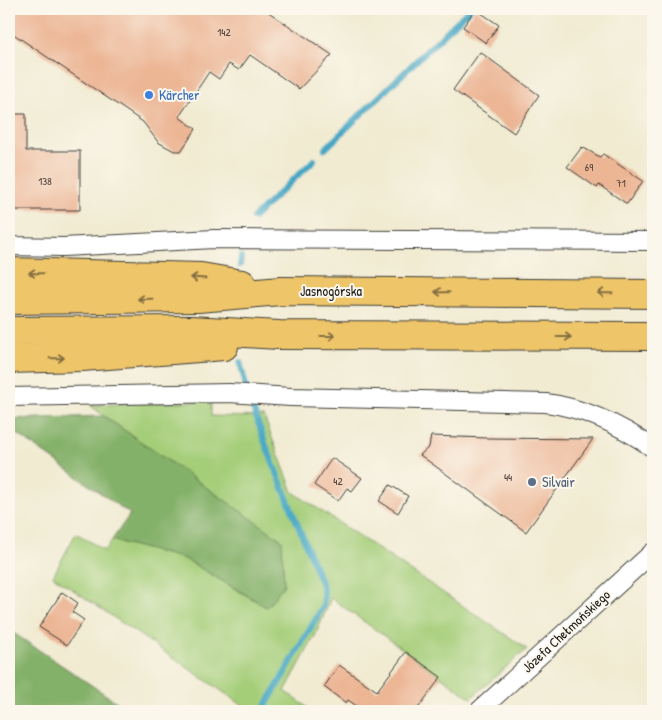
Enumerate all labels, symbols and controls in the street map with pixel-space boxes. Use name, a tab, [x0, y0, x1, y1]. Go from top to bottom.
house number: 142	[217, 25, 231, 39]
place label: Kärcher	[159, 85, 200, 104]
marker: Kärcher	[143, 89, 155, 101]
house number: 69	[585, 160, 593, 174]
house number: 138	[38, 174, 52, 188]
house number: 71	[616, 176, 626, 190]
one-way arrow	[28, 268, 44, 278]
one-way arrow	[190, 273, 206, 282]
street label: Jasnogórska	[300, 281, 362, 301]
one-way arrow	[434, 287, 450, 297]
one-way arrow	[597, 289, 613, 298]
one-way arrow	[137, 294, 153, 304]
one-way arrow	[320, 331, 336, 340]
one-way arrow	[556, 332, 572, 342]
one-way arrow	[49, 353, 65, 363]
house number: 44	[504, 470, 512, 484]
place label: Silvair	[542, 472, 576, 491]
house number: 42	[333, 474, 343, 488]
marker: Silvair	[526, 476, 538, 488]
street label: Józefa Chełmońskiego	[518, 585, 615, 677]

